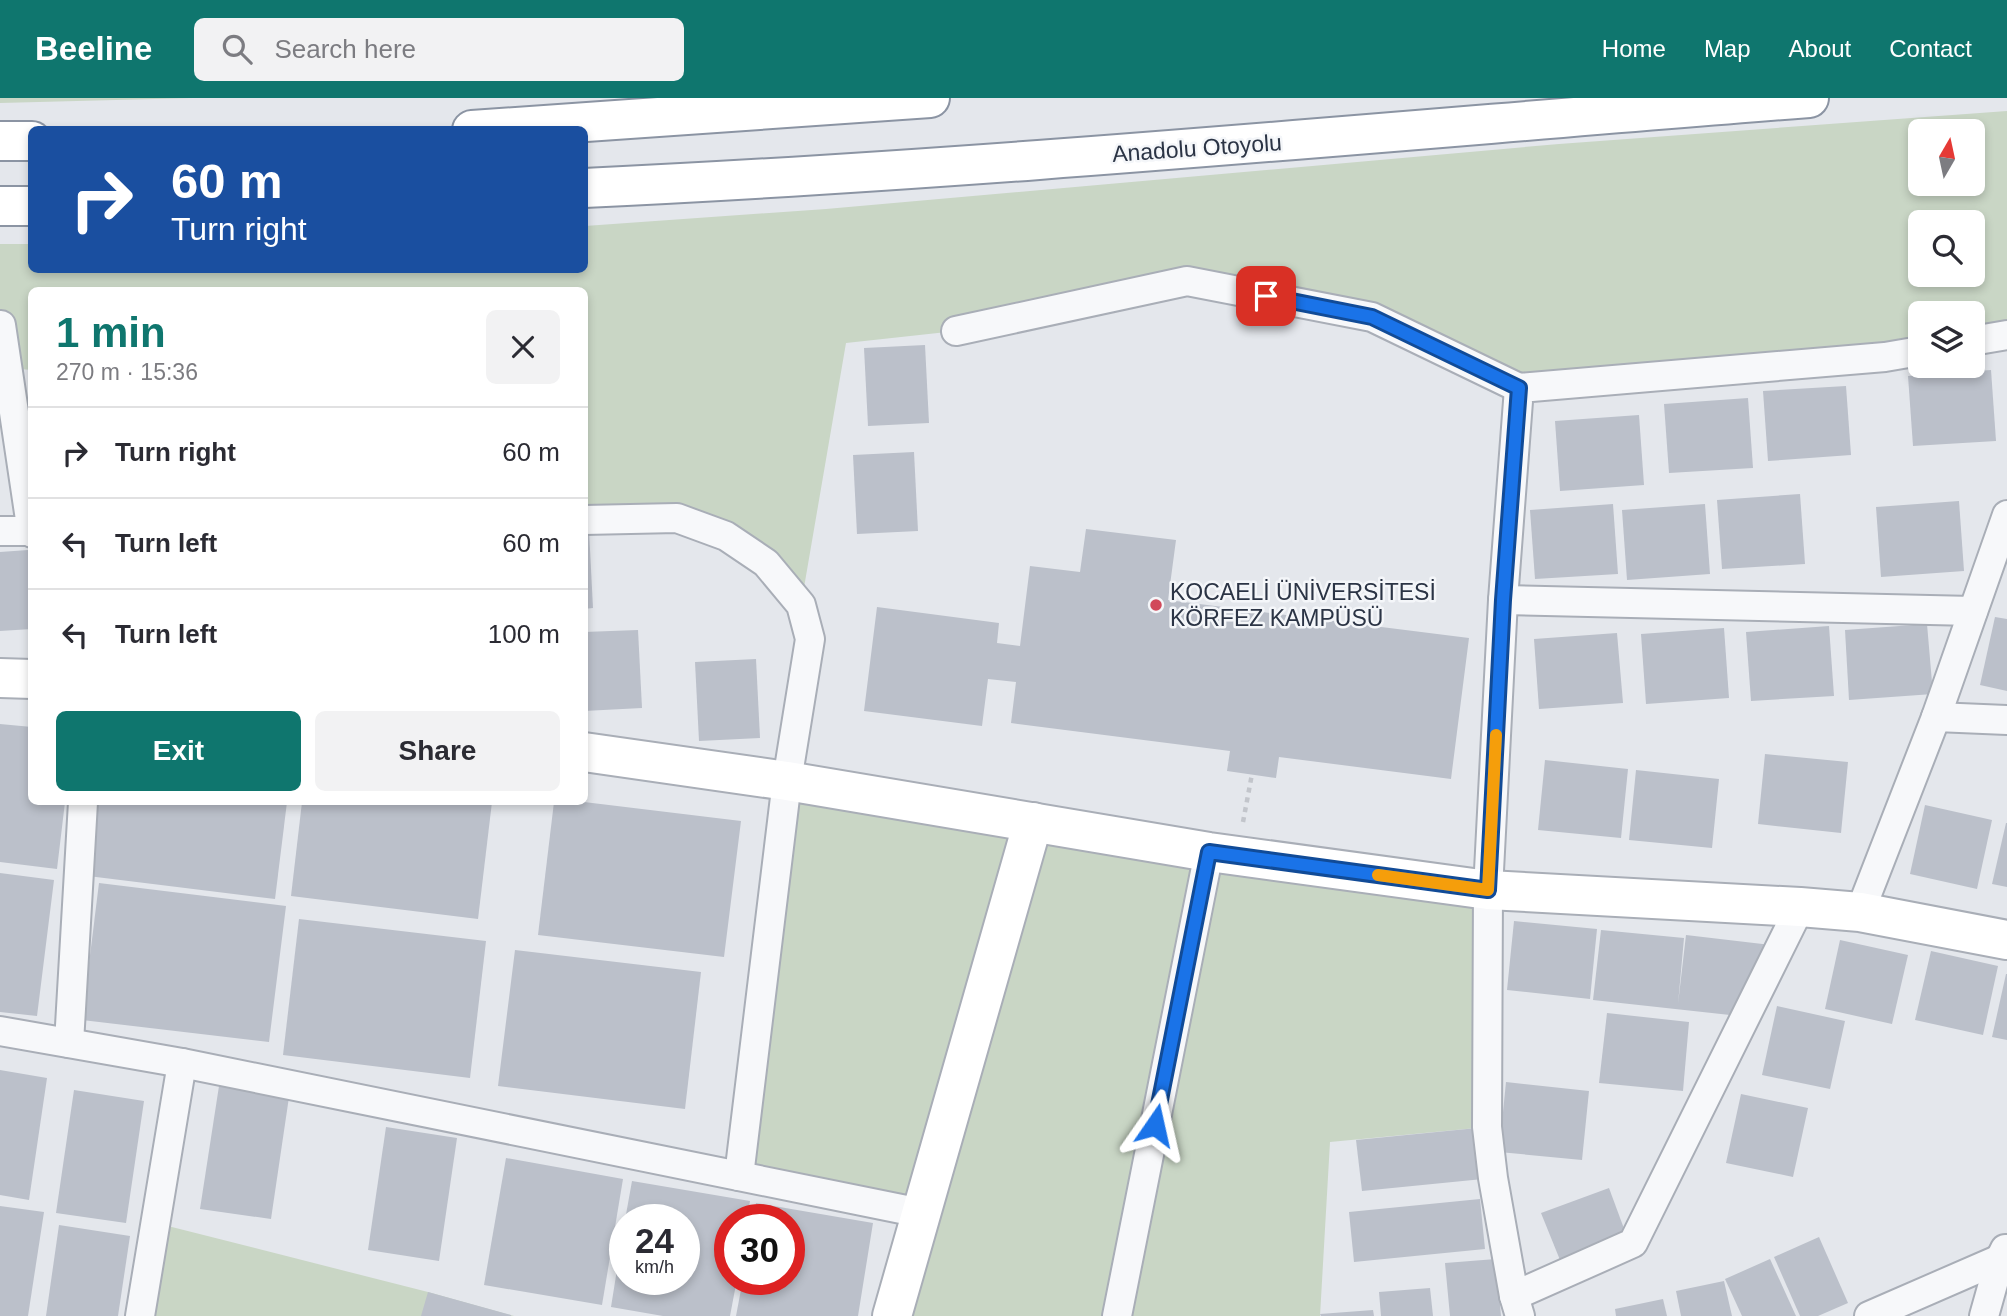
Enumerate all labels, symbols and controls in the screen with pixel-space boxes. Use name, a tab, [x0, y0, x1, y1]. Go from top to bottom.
search box	[194, 18, 684, 81]
text: Beeline	[35, 30, 152, 67]
icon: search	[218, 30, 256, 68]
text: Search here	[274, 34, 416, 64]
text: Home	[1602, 35, 1666, 62]
text: Map	[1704, 35, 1751, 62]
text: About	[1789, 35, 1851, 62]
text: Contact	[1889, 35, 1972, 62]
north arrow	[1908, 119, 1984, 196]
map controls	[1908, 119, 1985, 378]
street label: Anadolu Otoyolu	[1111, 129, 1283, 167]
icon: right	[56, 154, 147, 245]
text: 60 m	[171, 154, 283, 208]
button: search	[1908, 210, 1985, 287]
text: Turn right	[171, 211, 307, 247]
pin	[1236, 266, 1296, 326]
icon: arrive	[1247, 277, 1285, 315]
button: layers	[1908, 301, 1985, 378]
text: 1 min	[56, 309, 166, 356]
button: close	[486, 310, 560, 384]
text: 270 m · 15:36	[56, 359, 198, 385]
icon: right	[56, 434, 94, 472]
text: Turn right	[115, 437, 236, 467]
text: 60 m	[502, 437, 560, 467]
icon: left	[56, 525, 94, 563]
text: Turn left	[115, 528, 217, 558]
text: 60 m	[502, 528, 560, 558]
place label: KOCAELİ ÜNİVERSİTESİ KÖRFEZ KAMPÜSÜ	[1170, 579, 1436, 631]
marker: KOCAELİ ÜNİVERSİTESİ KÖRFEZ KAMPÜSÜ	[1148, 597, 1164, 613]
icon: left	[56, 616, 94, 654]
text: Turn left	[115, 619, 217, 649]
text: 100 m	[488, 619, 560, 649]
button: Exit	[56, 711, 301, 791]
button: Share	[315, 711, 560, 791]
position arrow	[1118, 1088, 1192, 1162]
speed limit sign: 30	[714, 1204, 805, 1295]
text: 24	[635, 1221, 674, 1260]
text: km/h	[635, 1257, 674, 1277]

